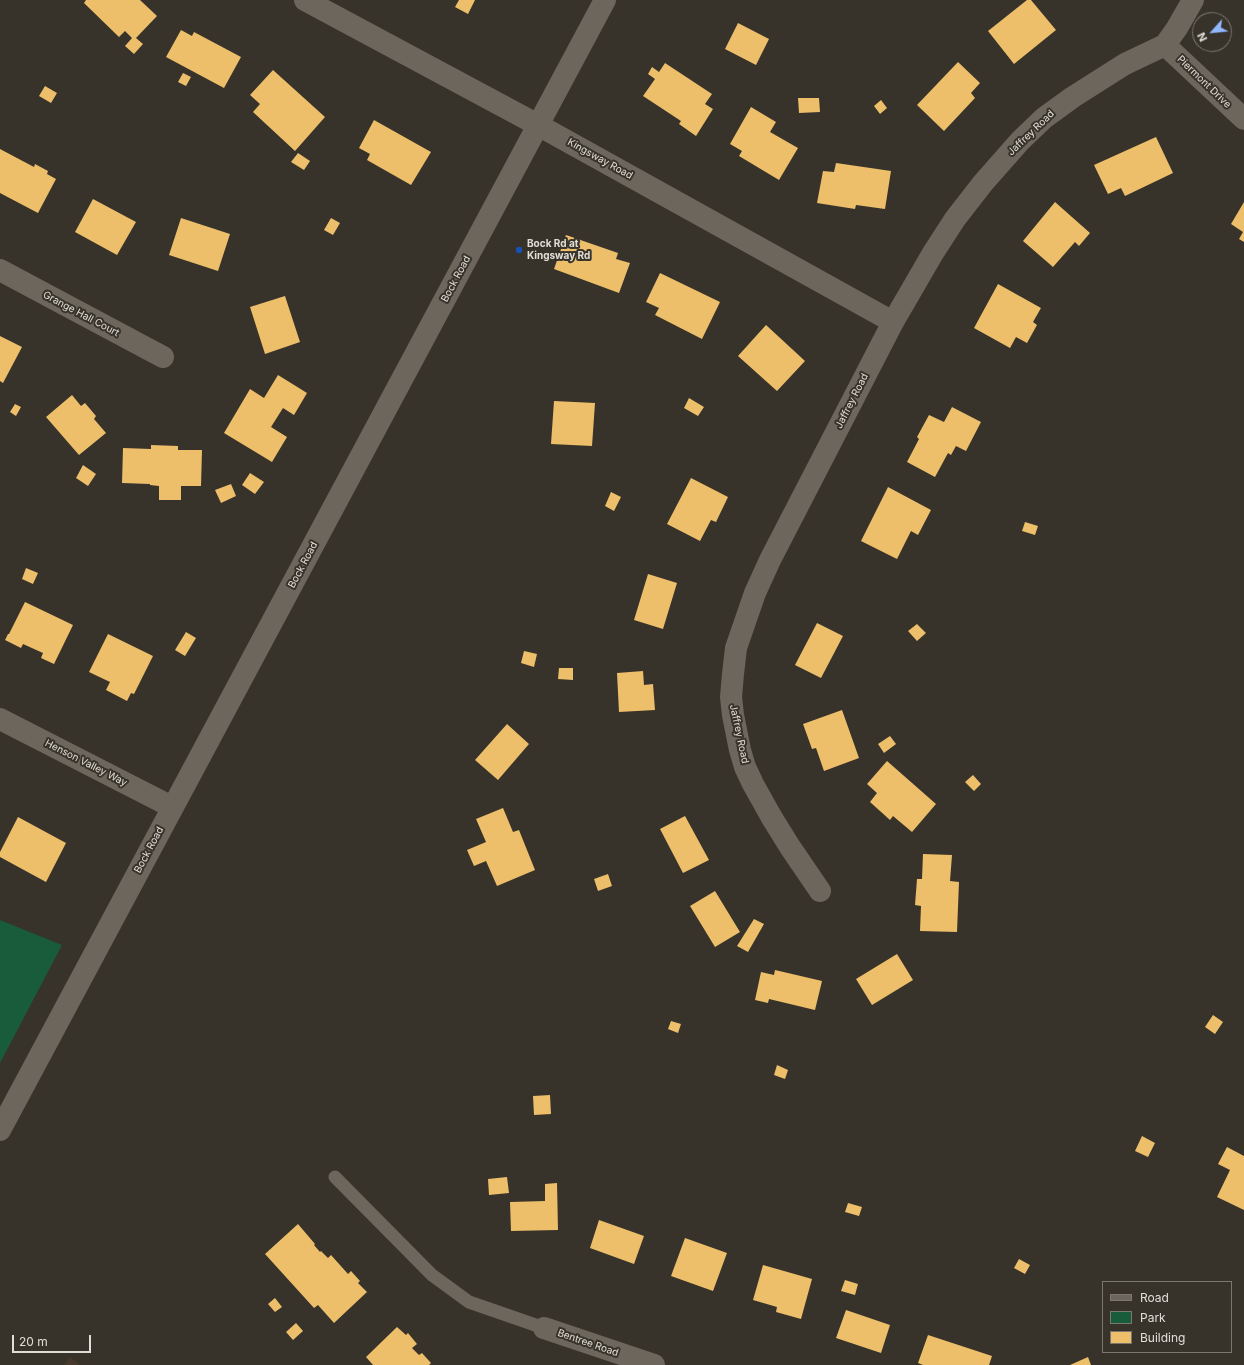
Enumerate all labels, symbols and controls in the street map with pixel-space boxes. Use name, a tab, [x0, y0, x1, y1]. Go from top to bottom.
north arrow	[1192, 12, 1232, 52]
text: N	[1194, 30, 1210, 44]
street label: Piermont Drive	[1175, 53, 1233, 111]
street label: Jaffrey Road	[1005, 108, 1057, 158]
street label: Kingsway Road	[565, 136, 635, 182]
place label: Bock Rd at Kingsway Rd	[527, 238, 590, 262]
marker: Bock Rd at Kingsway Rd	[514, 245, 524, 255]
street label: Bock Road	[439, 254, 473, 304]
street label: Grange Hall Court	[41, 289, 121, 339]
street label: Jaffrey Road	[833, 371, 871, 431]
street label: Bock Road	[286, 540, 320, 590]
street label: Jaffrey Road	[727, 703, 751, 765]
street label: Henson Valley Way	[43, 737, 129, 789]
street label: Bock Road	[132, 825, 166, 875]
legend	[1102, 1281, 1232, 1353]
text: Road	[1140, 1290, 1169, 1305]
text: Park	[1140, 1310, 1166, 1325]
scale bar	[14, 1327, 93, 1353]
street label: Bentree Road	[556, 1327, 620, 1359]
text: Building	[1140, 1330, 1185, 1345]
text: 20 m	[19, 1334, 48, 1349]

